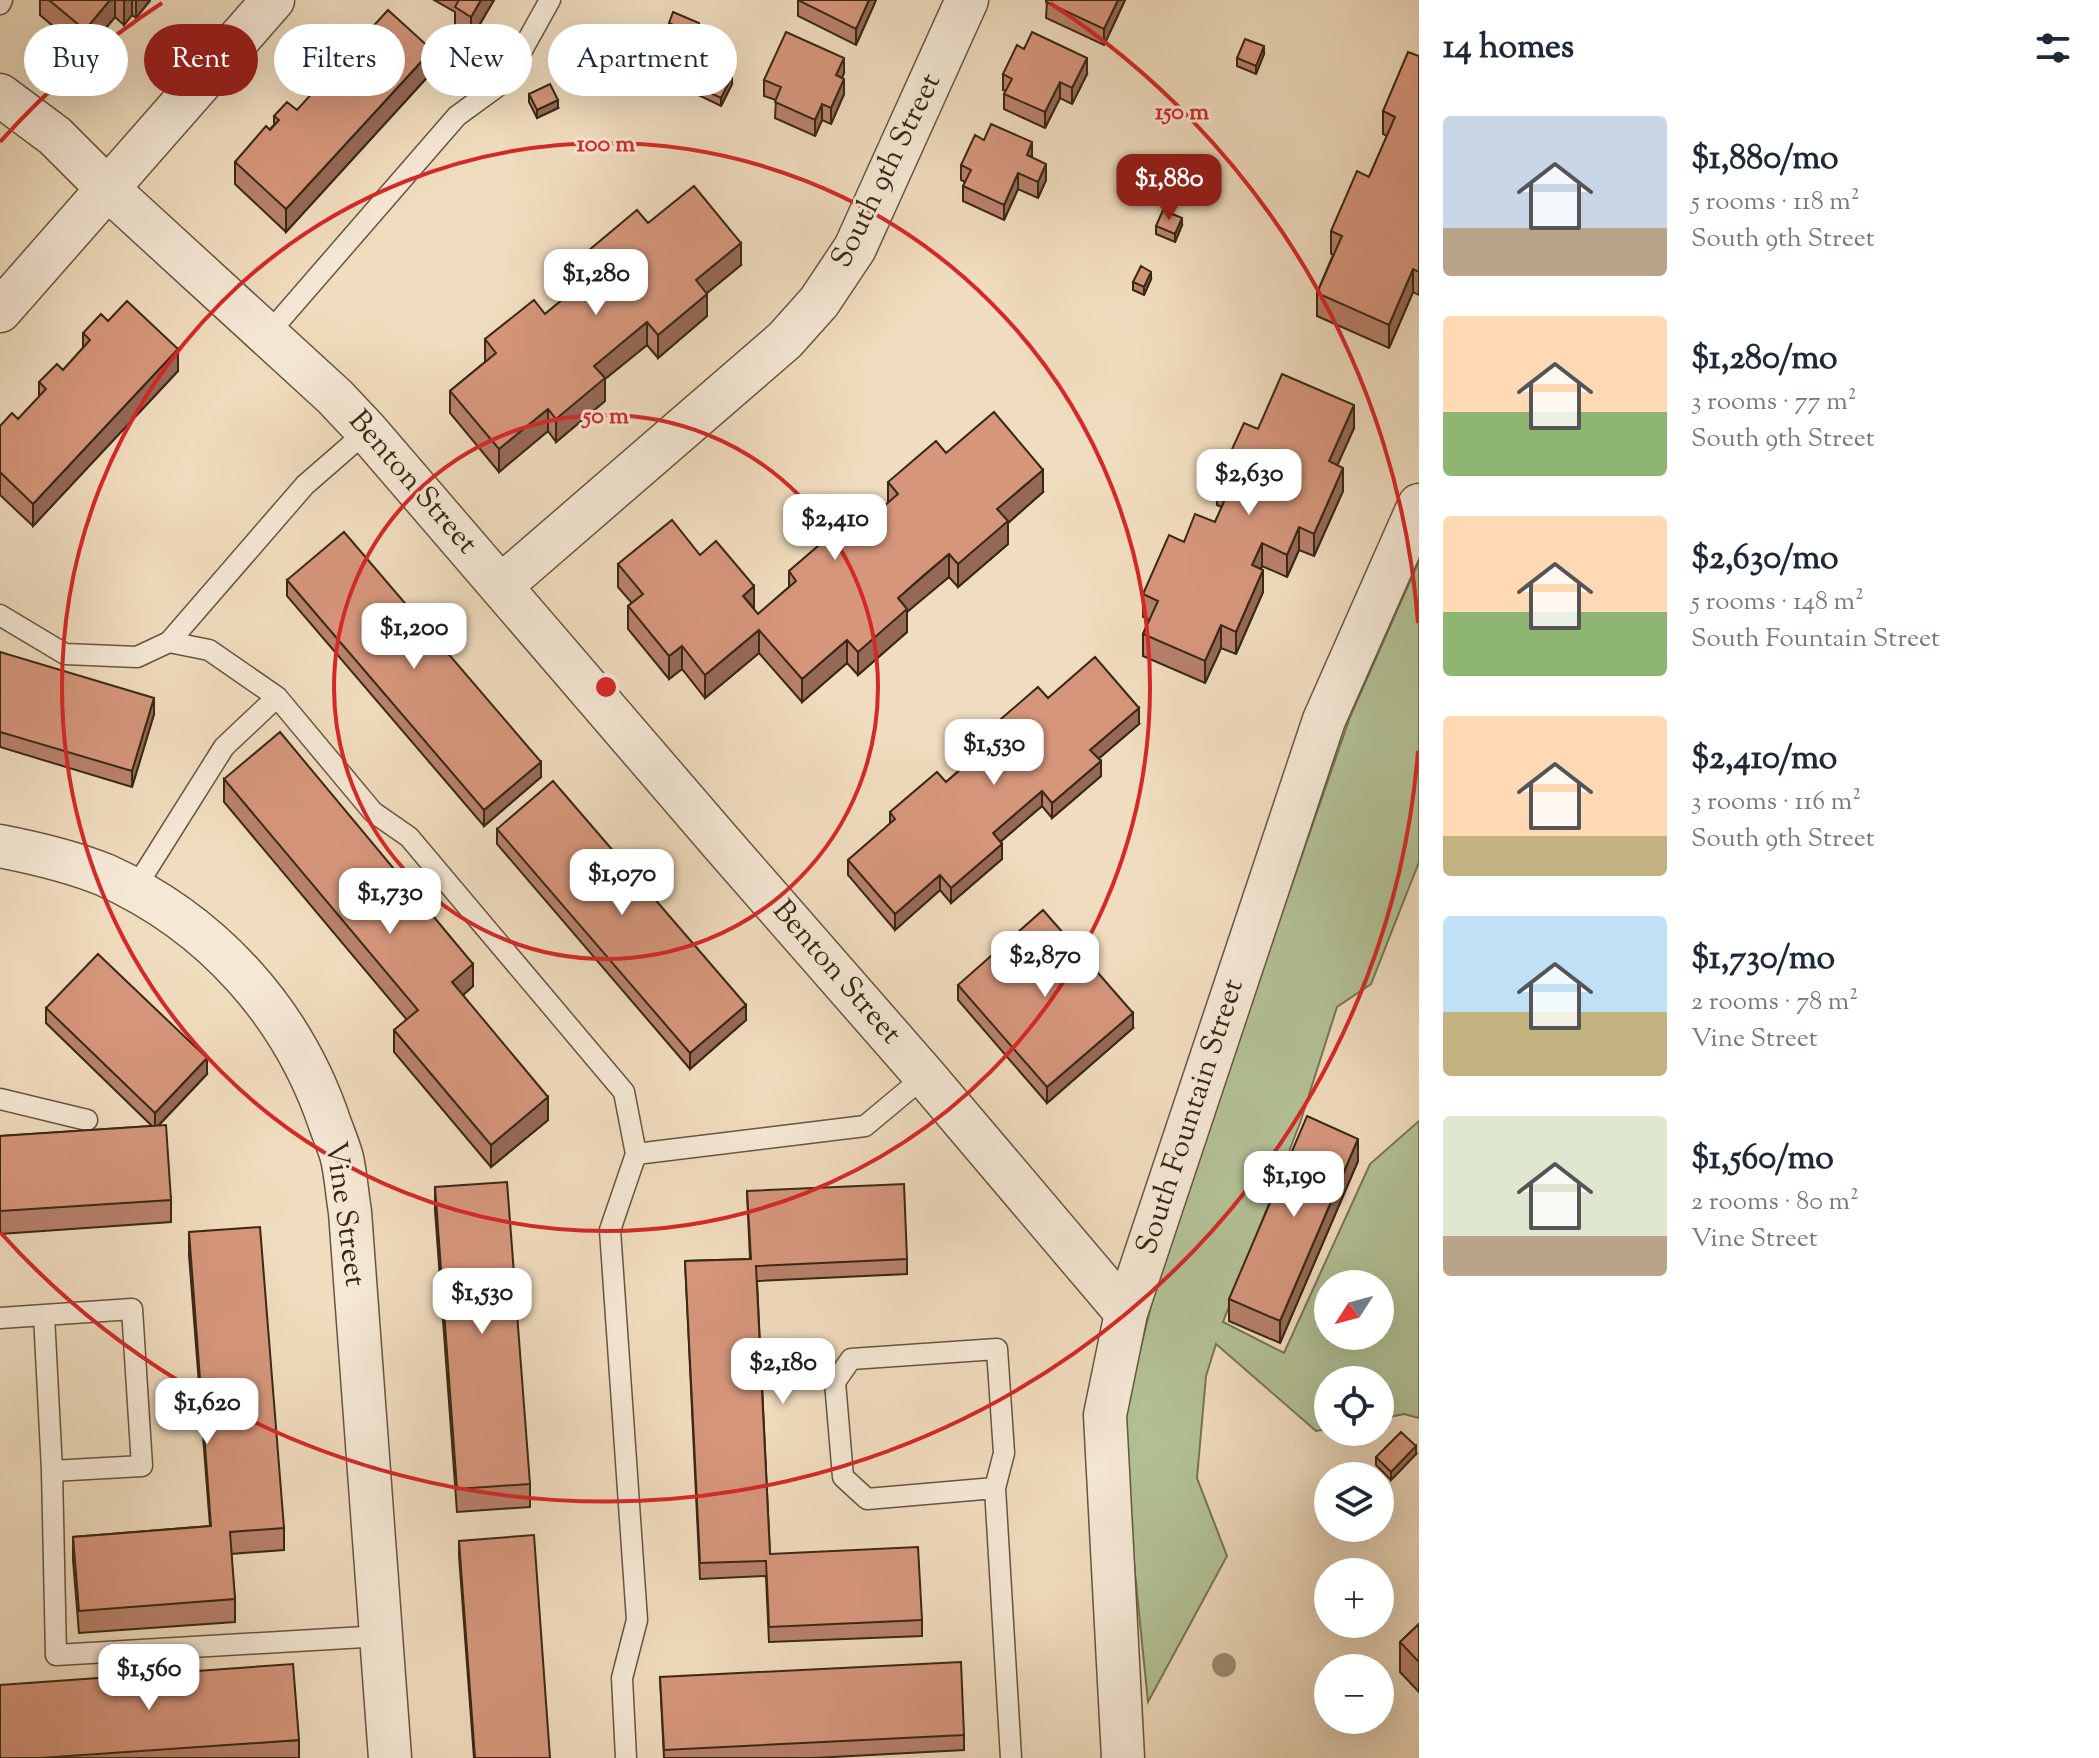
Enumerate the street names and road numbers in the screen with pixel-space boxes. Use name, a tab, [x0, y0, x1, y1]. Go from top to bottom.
street label: South 9th Street	[821, 66, 953, 276]
street label: Benton Street	[337, 402, 487, 564]
street label: Benton Street	[761, 892, 911, 1054]
street label: South Fountain Street	[1126, 974, 1256, 1260]
street label: Vine Street	[313, 1139, 375, 1289]

